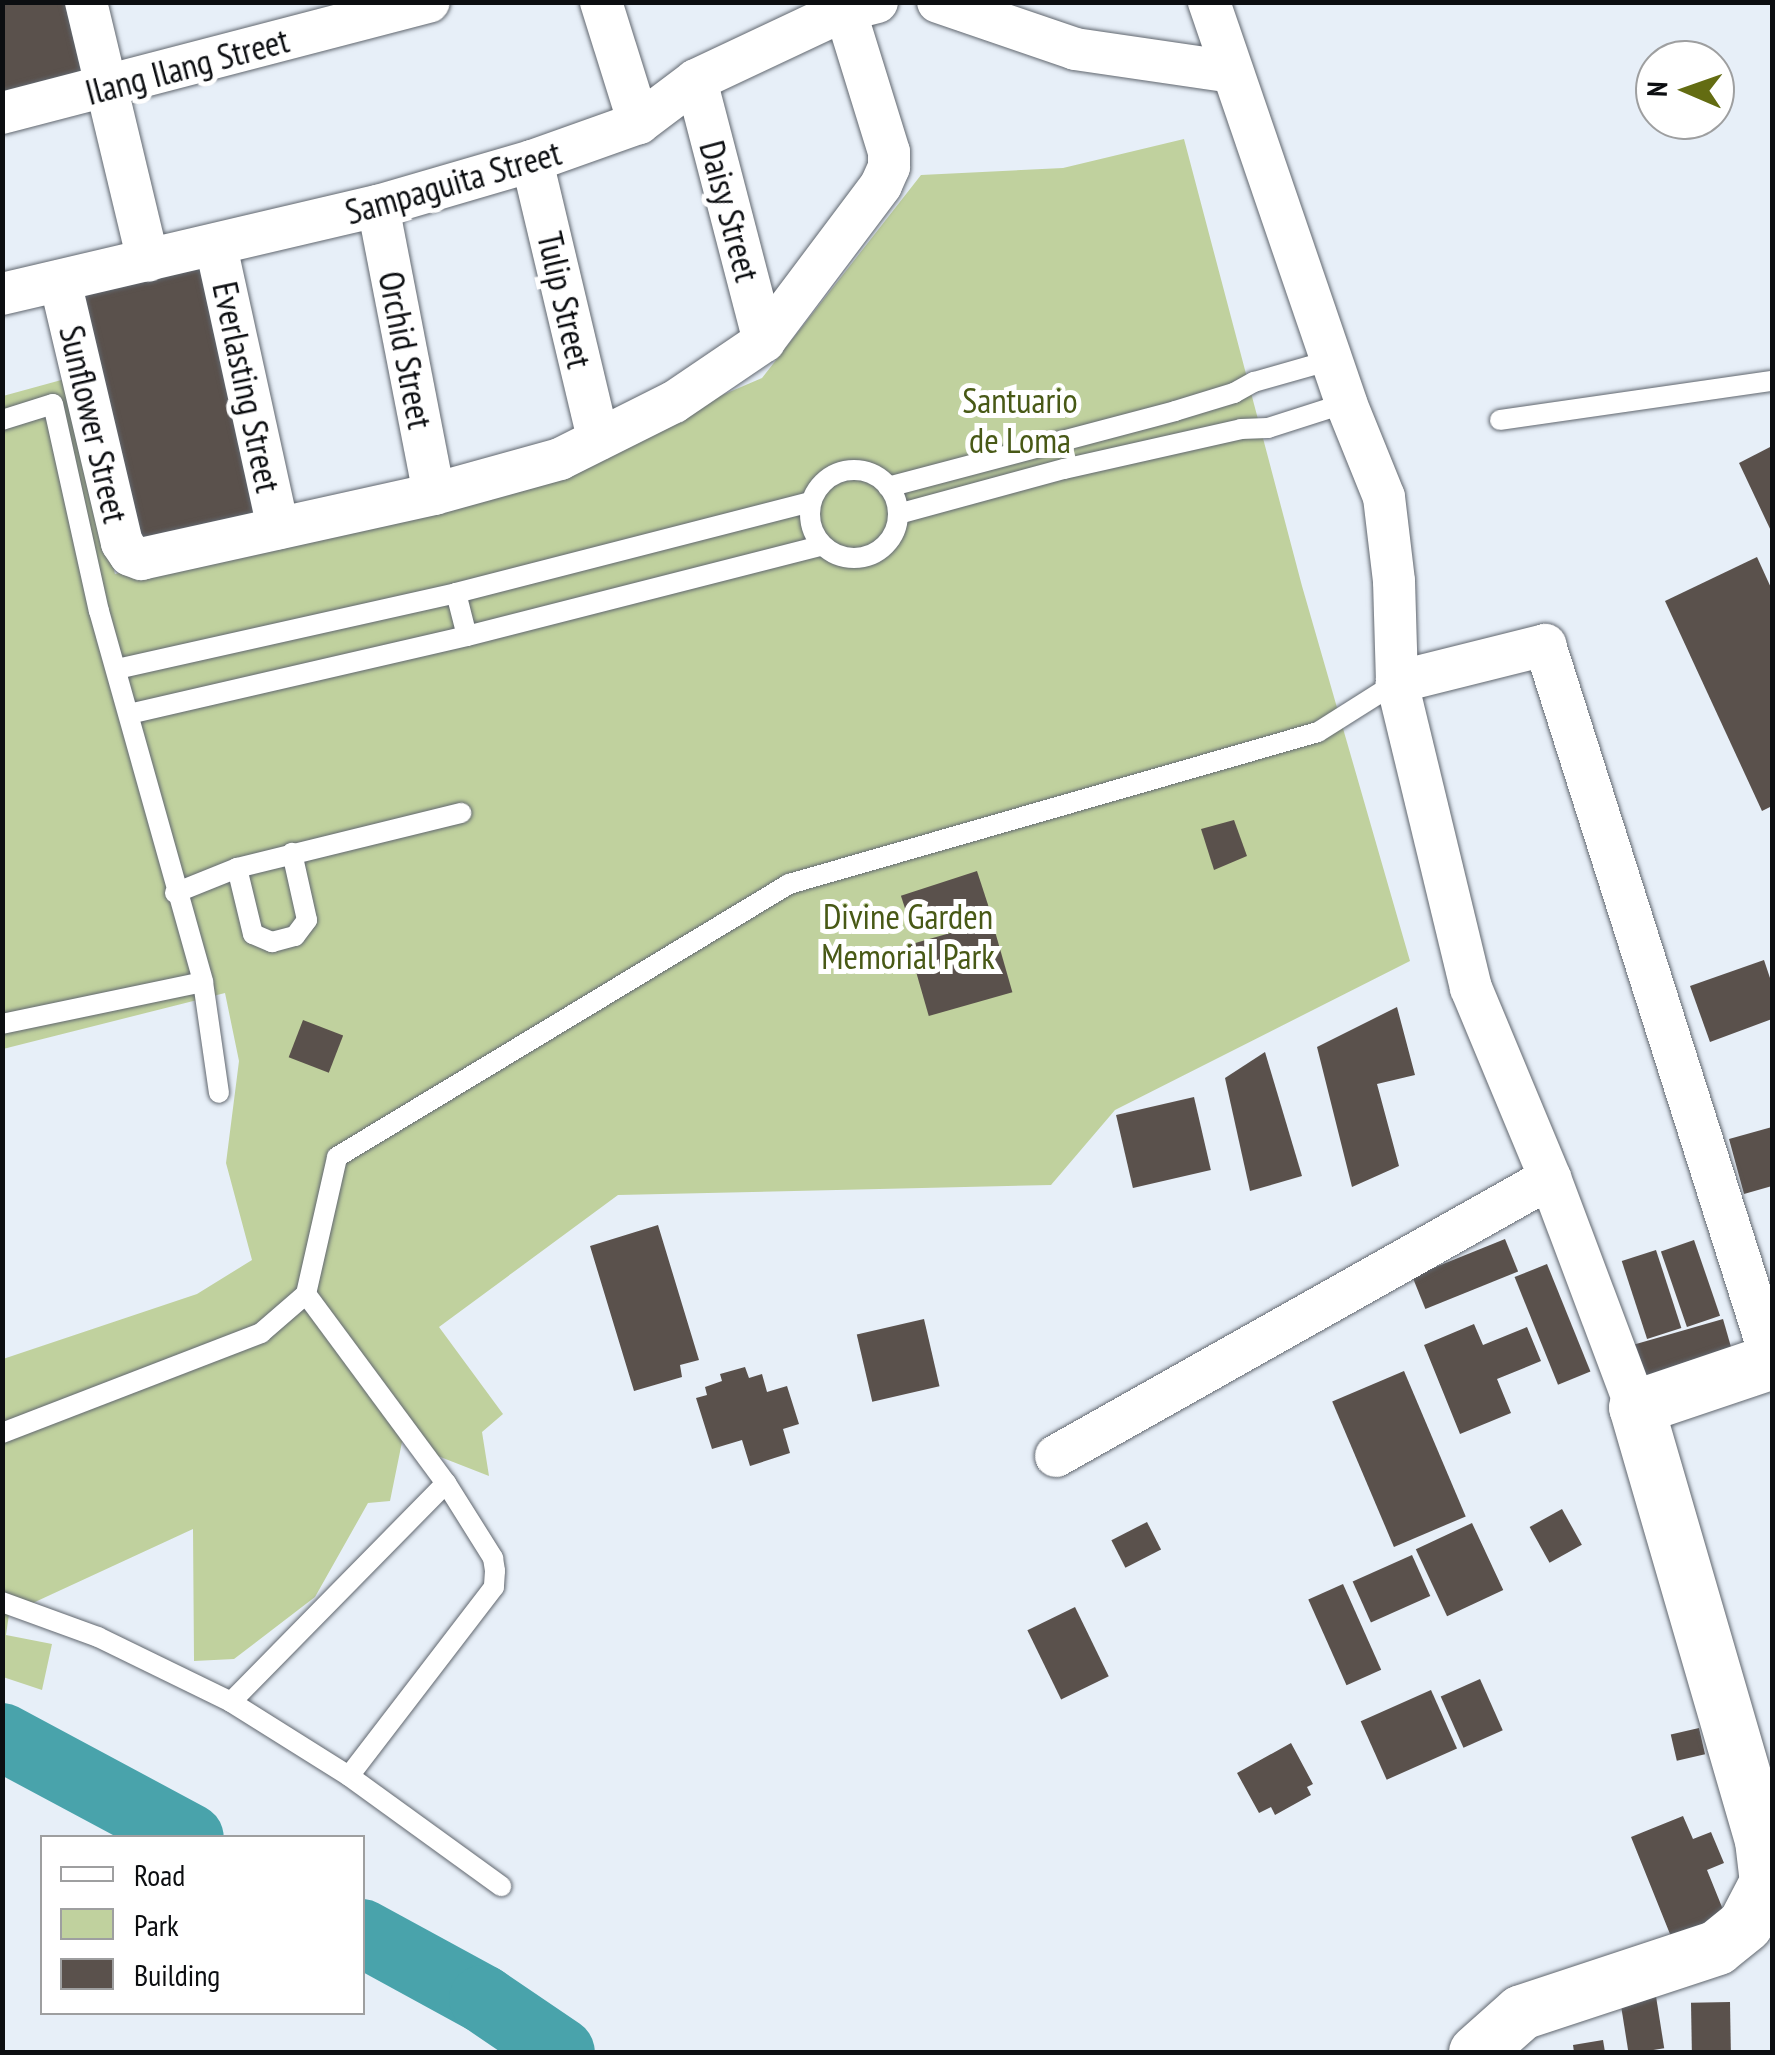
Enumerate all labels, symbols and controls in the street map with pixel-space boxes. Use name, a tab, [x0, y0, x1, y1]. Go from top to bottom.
street label: Ilang Ilang Street	[81, 19, 293, 113]
north arrow	[1635, 40, 1735, 140]
text: N	[1638, 81, 1675, 97]
street label: Sampaguita Street	[340, 131, 566, 233]
street label: Daisy Street	[691, 136, 769, 286]
street label: Tulip Street	[529, 228, 601, 372]
street label: Orchid Street	[370, 268, 442, 432]
street label: Everlasting Street	[204, 278, 290, 496]
street label: Sunflower Street	[51, 321, 137, 527]
park label: Santuario de Loma	[962, 379, 1078, 461]
park label: Divine Garden Memorial Park	[821, 895, 995, 977]
legend	[40, 1835, 365, 2015]
text: Road	[134, 1855, 185, 1894]
text: Park	[134, 1905, 179, 1944]
text: Building	[134, 1955, 220, 1994]

